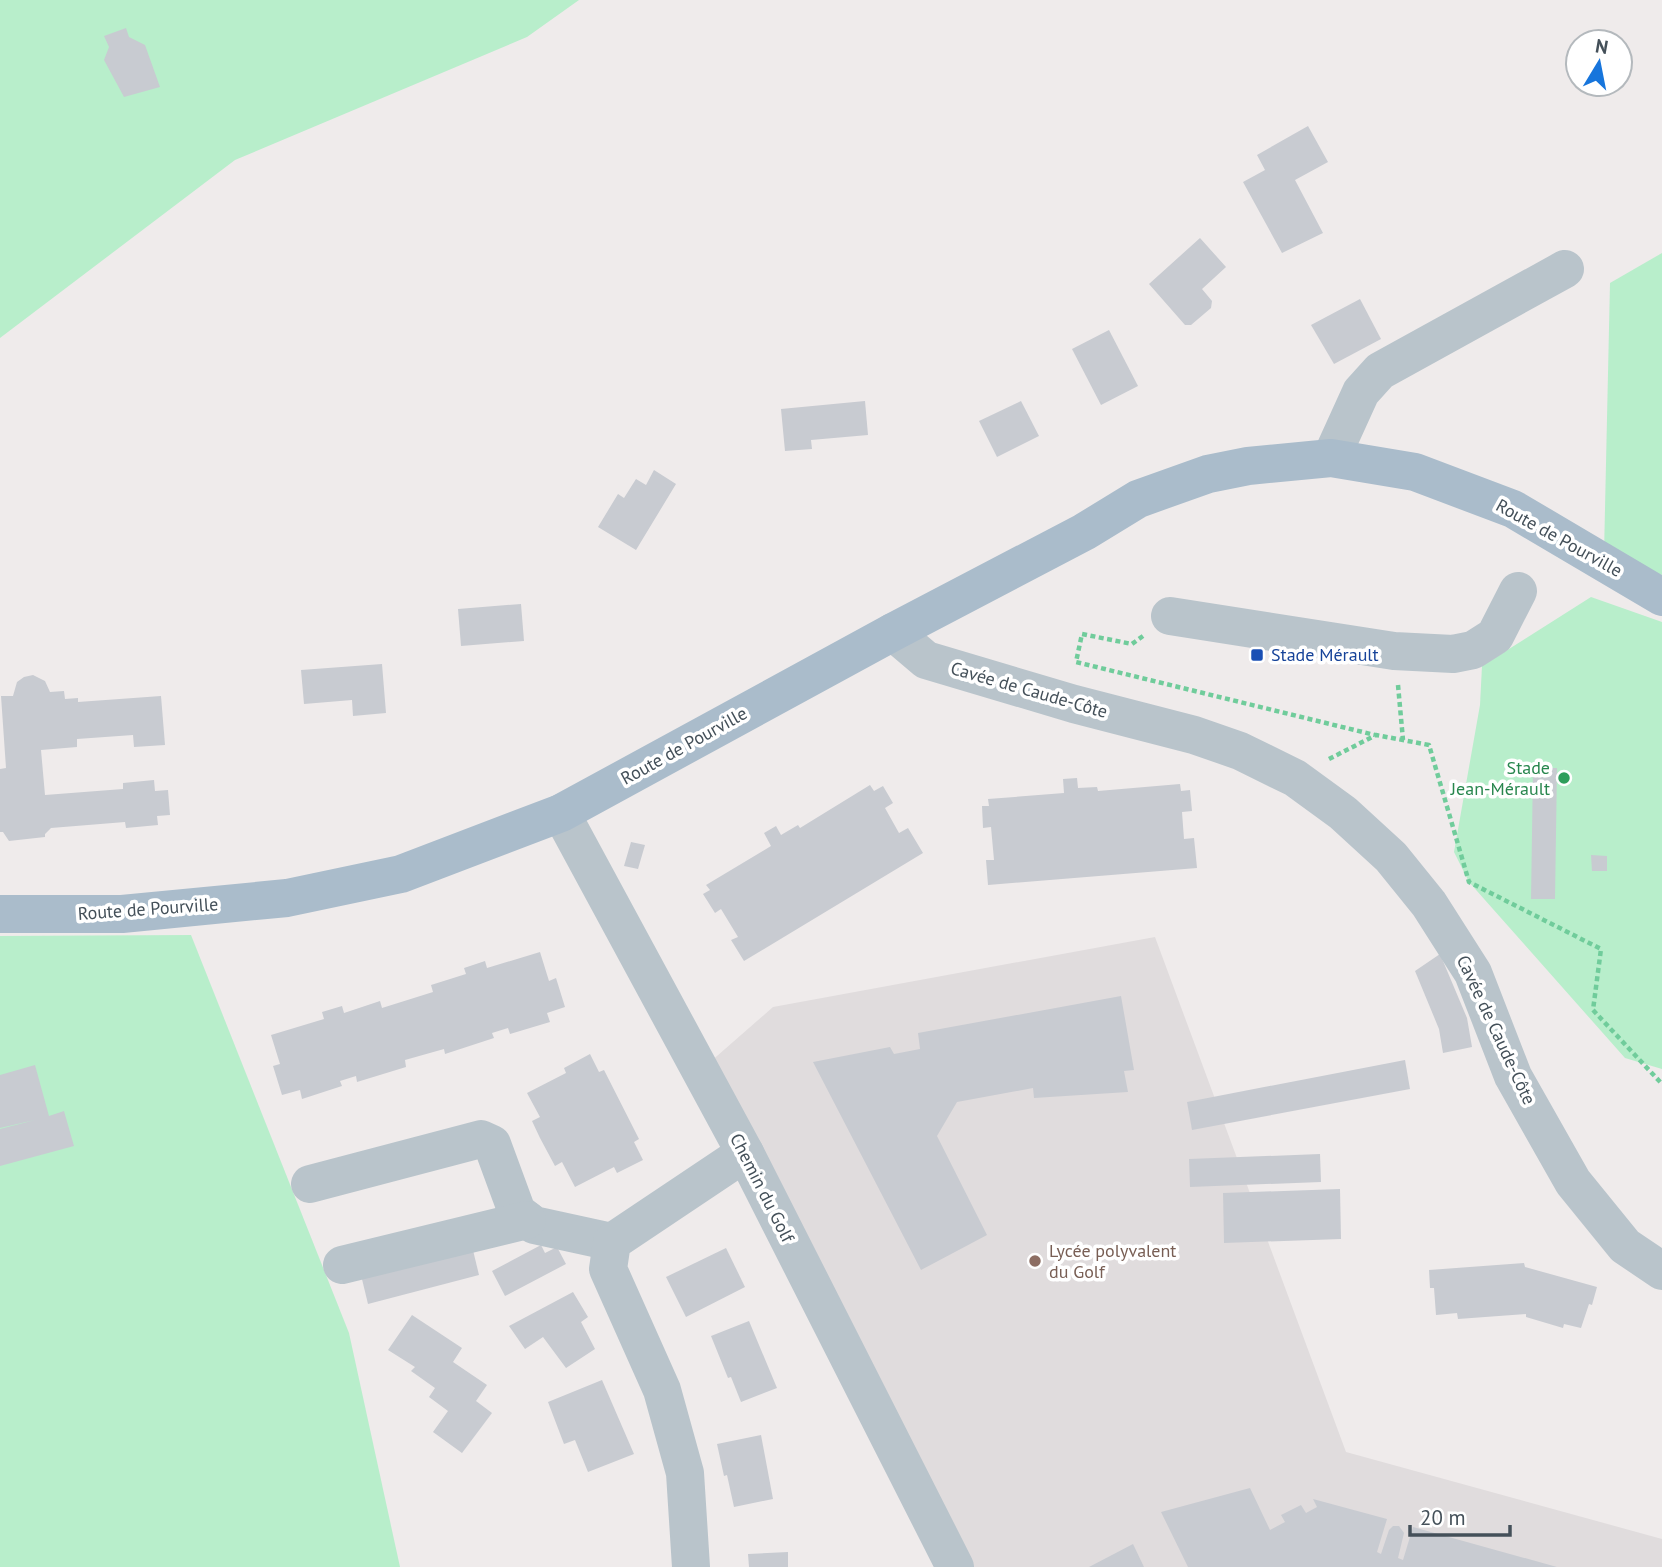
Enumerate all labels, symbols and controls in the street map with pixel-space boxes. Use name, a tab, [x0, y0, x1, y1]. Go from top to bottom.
north arrow	[1564, 28, 1634, 98]
text: N	[1594, 33, 1610, 59]
street label: Route de Pourville	[1492, 493, 1626, 582]
place label: Stade Mérault	[1271, 643, 1379, 666]
marker: Stade Mérault	[1249, 647, 1265, 663]
street label: Cavée de Caude-Côte	[948, 656, 1110, 723]
street label: Route de Pourville	[617, 701, 751, 790]
place label: Stade Jean-Mérault	[1450, 756, 1550, 800]
marker: Stade Jean-Mérault	[1556, 770, 1572, 786]
street label: Route de Pourville	[77, 892, 219, 925]
street label: Cavée de Caude-Côte	[1452, 951, 1541, 1108]
street label: Chemin du Golf	[725, 1129, 800, 1247]
place label: Lycée polyvalent du Golf	[1049, 1239, 1176, 1283]
marker: Lycée polyvalent du Golf	[1027, 1253, 1043, 1269]
scale bar	[1410, 1494, 1510, 1538]
text: 20 m	[1420, 1504, 1466, 1531]

